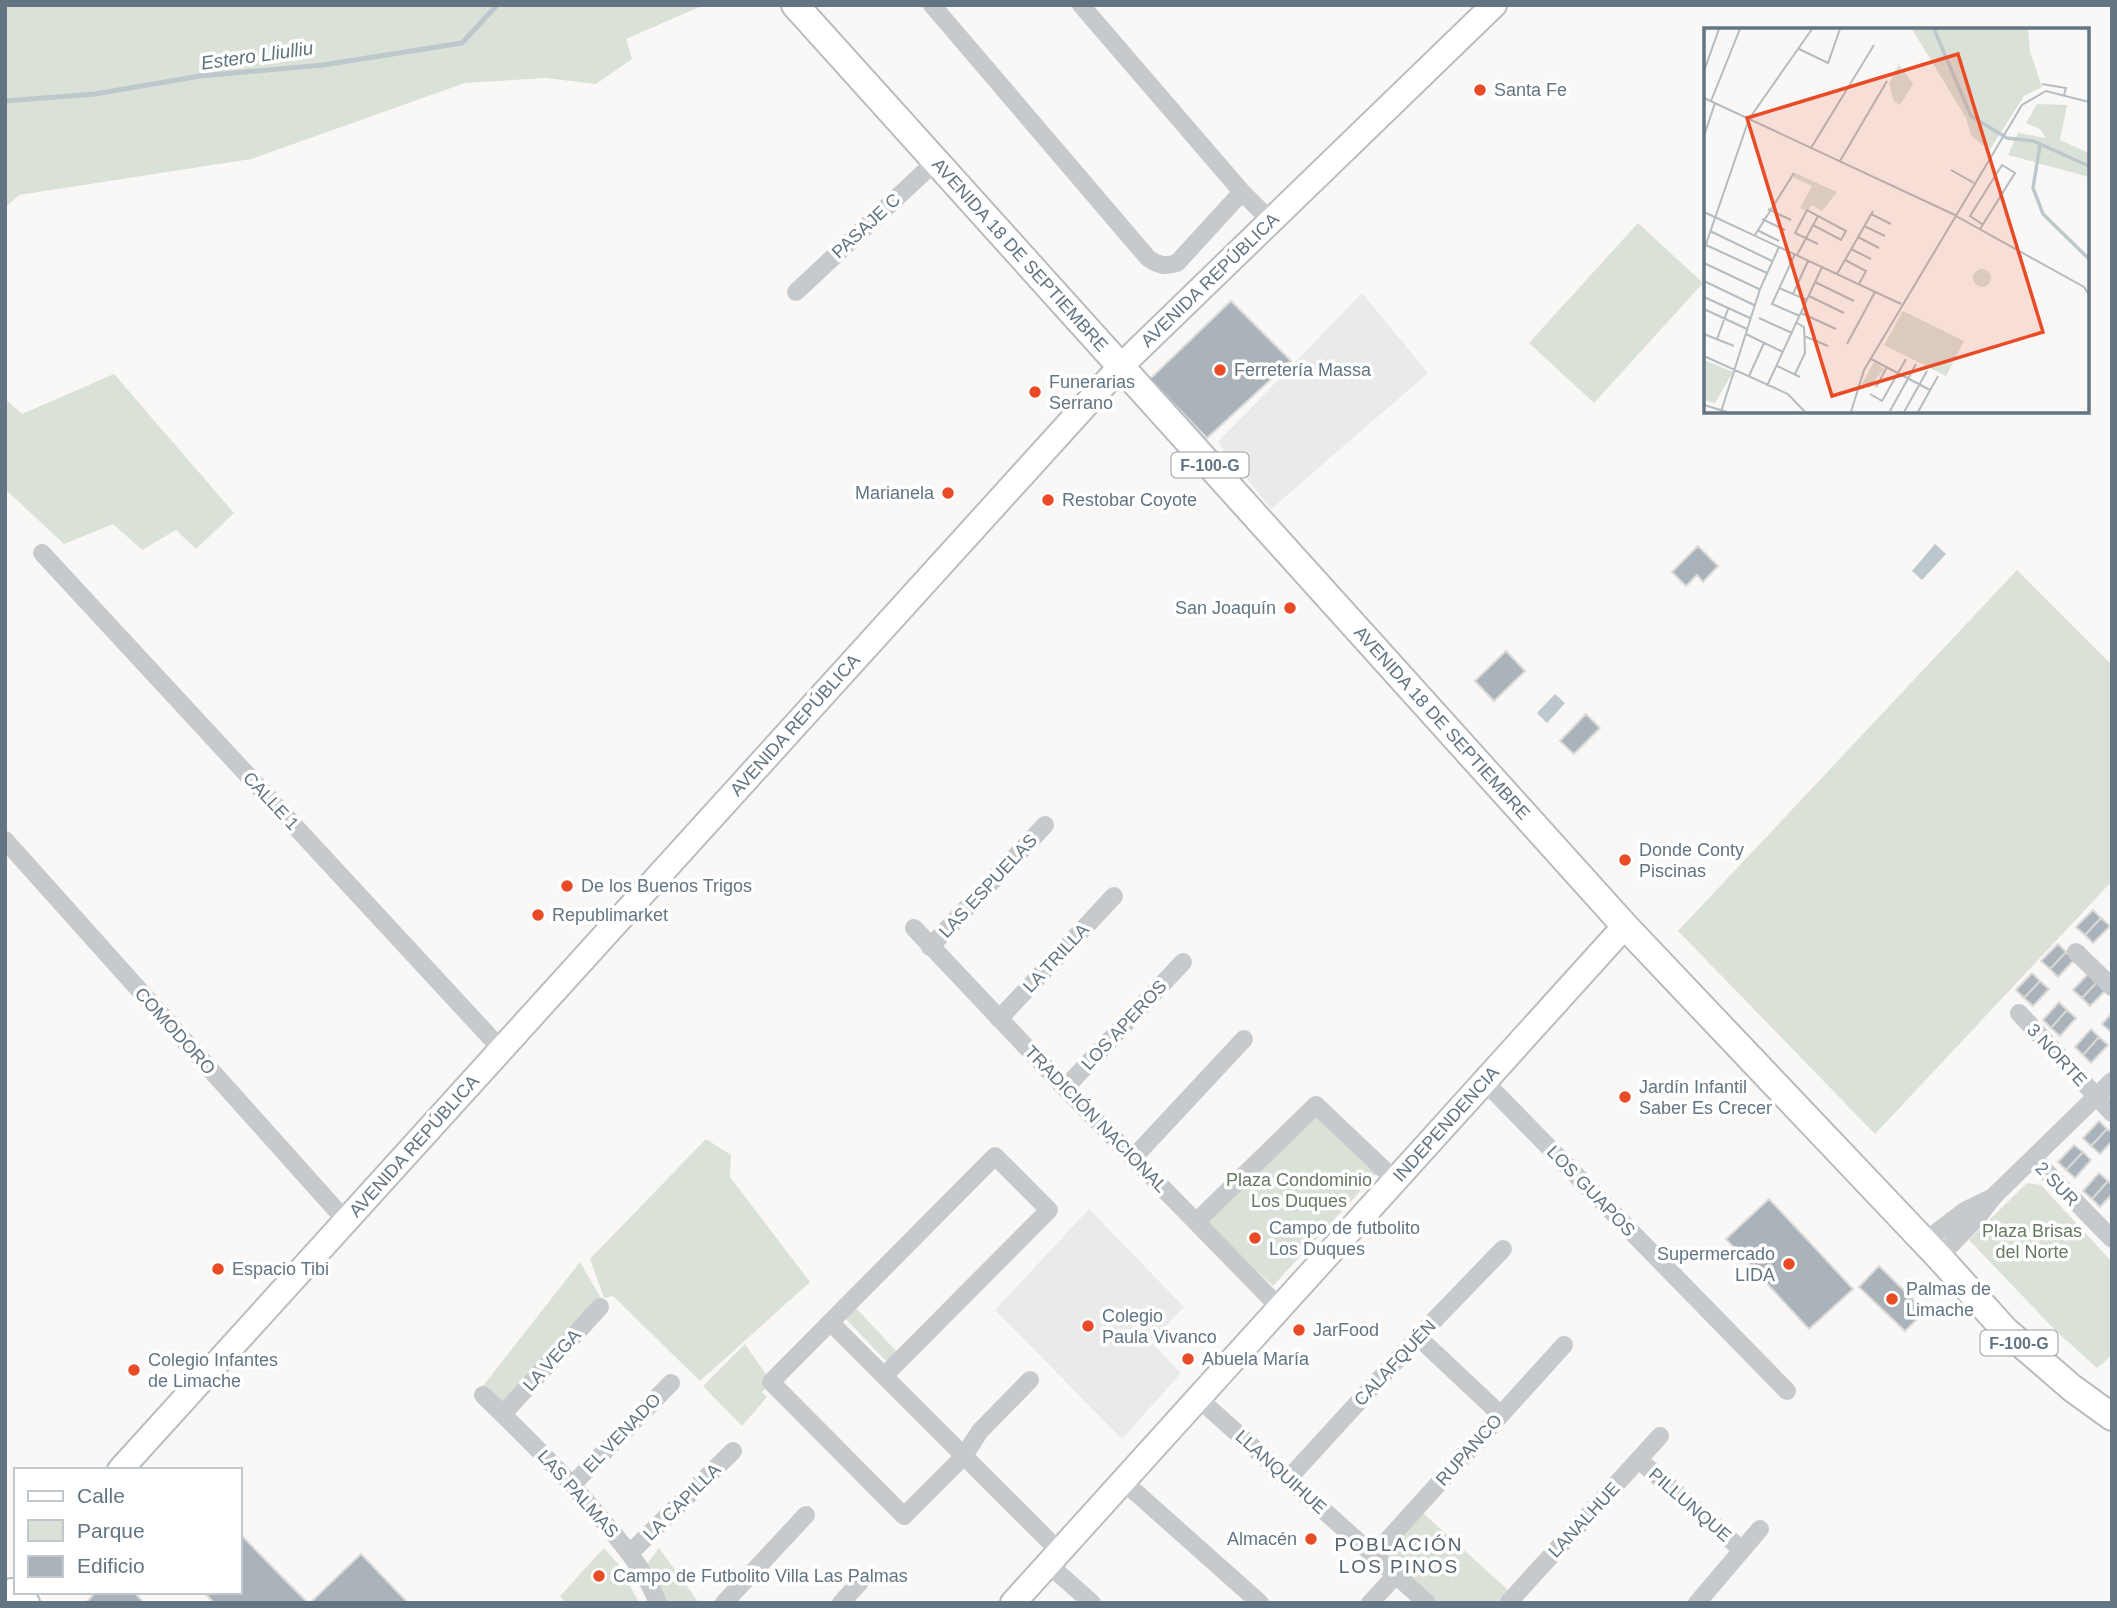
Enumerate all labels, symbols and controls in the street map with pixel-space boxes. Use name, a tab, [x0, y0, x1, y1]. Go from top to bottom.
inset map	[1704, 28, 2089, 413]
water label: Estero Lliulliu	[200, 37, 315, 74]
place label: Santa Fe	[1494, 80, 1567, 100]
marker: Santa Fe	[1472, 82, 1488, 98]
street label: AVENIDA 18 DE SEPTIEMBRE	[928, 154, 1112, 356]
street label: PASAJE C	[828, 189, 904, 263]
street label: AVENIDA REPÚBLICA	[1136, 208, 1283, 351]
place label: Ferretería Massa	[1234, 360, 1372, 380]
marker: Ferretería Massa	[1212, 362, 1228, 378]
place label: Funerarias Serrano	[1049, 372, 1135, 413]
marker: Funerarias Serrano	[1027, 384, 1043, 400]
road number: F-100-G	[1172, 452, 1248, 478]
place label: Marianela	[855, 483, 935, 503]
marker: Marianela	[940, 485, 956, 501]
place label: Restobar Coyote	[1062, 490, 1197, 510]
marker: Restobar Coyote	[1040, 492, 1056, 508]
place label: San Joaquín	[1175, 598, 1276, 618]
marker: San Joaquín	[1282, 600, 1298, 616]
street label: AVENIDA 18 DE SEPTIEMBRE	[1350, 622, 1534, 824]
street label: AVENIDA REPÚBLICA	[725, 649, 864, 800]
street label: CALLE 1	[239, 768, 303, 834]
street label: LAS ESPUELAS	[935, 830, 1041, 942]
place label: Donde Conty Piscinas	[1639, 840, 1744, 881]
marker: Donde Conty Piscinas	[1617, 852, 1633, 868]
place label: De los Buenos Trigos	[581, 876, 752, 896]
marker: De los Buenos Trigos	[559, 878, 575, 894]
place label: Republimarket	[552, 905, 668, 925]
marker: Republimarket	[530, 907, 546, 923]
street label: LA TRILLA	[1019, 919, 1093, 997]
street label: LOS APEROS	[1077, 976, 1171, 1074]
street label: COMODORO	[131, 983, 219, 1079]
street label: 3 NORTE	[2023, 1020, 2091, 1090]
street label: TRADICIÓN NACIONAL	[1021, 1041, 1172, 1196]
street label: INDEPENDENCIA	[1389, 1062, 1503, 1186]
street label: AVENIDA REPÚBLICA	[344, 1070, 483, 1221]
place label: Jardín Infantil Saber Es Crecer	[1639, 1077, 1772, 1118]
marker: Jardín Infantil Saber Es Crecer	[1617, 1089, 1633, 1105]
street label: LOS GUAPOS	[1543, 1142, 1639, 1240]
street label: 2 SUR	[2031, 1158, 2083, 1210]
park label: Plaza Condominio Los Duques	[1226, 1170, 1372, 1211]
place label: Campo de futbolito Los Duques	[1269, 1218, 1420, 1259]
park label: Plaza Brisas del Norte	[1982, 1221, 2082, 1262]
marker: Campo de futbolito Los Duques	[1247, 1230, 1263, 1246]
place label: Supermercado LIDA	[1657, 1244, 1775, 1285]
marker: Supermercado LIDA	[1781, 1256, 1797, 1272]
place label: Espacio Tibi	[232, 1259, 329, 1279]
marker: Espacio Tibi	[210, 1261, 226, 1277]
place label: Palmas de Limache	[1906, 1279, 1991, 1320]
marker: Palmas de Limache	[1884, 1291, 1900, 1307]
place label: Colegio Paula Vivanco	[1102, 1306, 1217, 1347]
street label: CALAFQUÉN	[1350, 1316, 1440, 1410]
marker: Colegio Paula Vivanco	[1080, 1318, 1096, 1334]
place label: JarFood	[1313, 1320, 1379, 1340]
marker: JarFood	[1291, 1322, 1307, 1338]
street label: LA VEGA	[519, 1325, 585, 1395]
road number: F-100-G	[1980, 1330, 2058, 1356]
place label: Abuela María	[1202, 1349, 1310, 1369]
place label: Colegio Infantes de Limache	[148, 1350, 278, 1391]
marker: Abuela María	[1180, 1351, 1196, 1367]
marker: Colegio Infantes de Limache	[126, 1362, 142, 1378]
street label: EL VENADO	[579, 1389, 665, 1477]
street label: RUPANCO	[1432, 1410, 1506, 1490]
street label: LLANQUIHUE	[1232, 1426, 1330, 1518]
street label: LAS PALMAS	[534, 1446, 622, 1542]
street label: LA CAPILLA	[640, 1460, 724, 1544]
street label: PILLUNQUE	[1645, 1464, 1735, 1546]
legend	[14, 1468, 242, 1594]
street label: LANALHUE	[1544, 1478, 1624, 1562]
text: Calle	[77, 1484, 125, 1507]
text: Parque	[77, 1519, 145, 1542]
place label: Almacén	[1227, 1529, 1297, 1549]
marker: Almacén	[1303, 1531, 1319, 1547]
district label: POBLACIÓN LOS PINOS	[1335, 1534, 1463, 1577]
text: Edificio	[77, 1554, 145, 1577]
place label: Campo de Futbolito Villa Las Palmas	[613, 1566, 908, 1586]
marker: Campo de Futbolito Villa Las Palmas	[591, 1568, 607, 1584]

